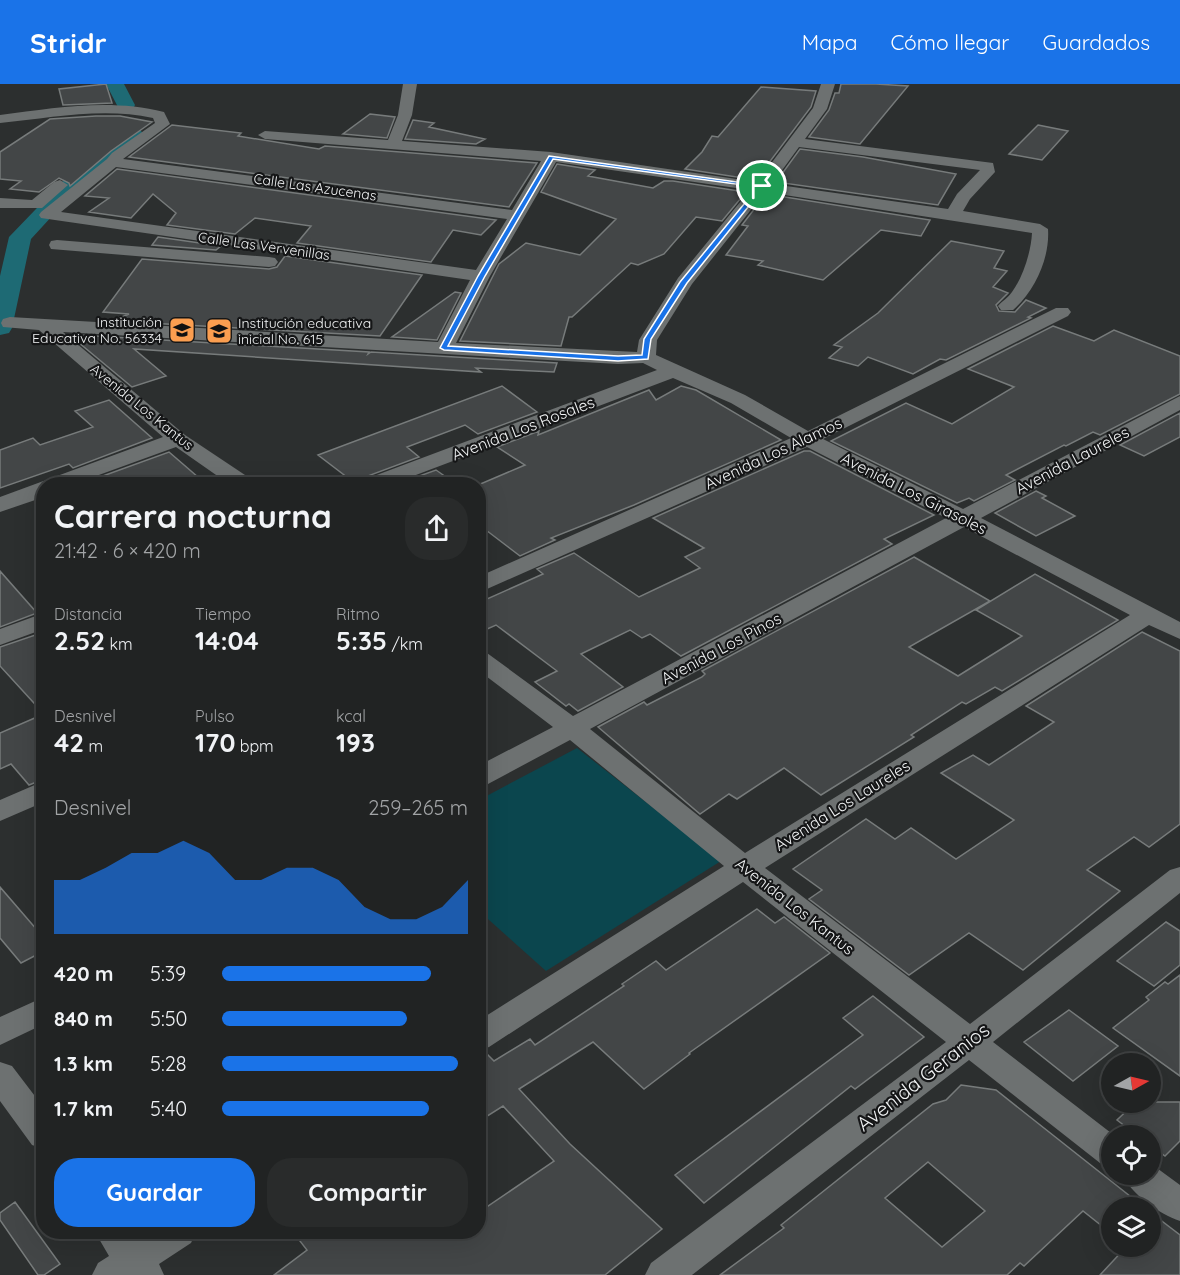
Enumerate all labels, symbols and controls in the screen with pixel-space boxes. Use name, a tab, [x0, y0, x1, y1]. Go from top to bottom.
text: Stridr	[30, 25, 107, 60]
text: Mapa	[802, 29, 857, 55]
text: Cómo llegar	[890, 29, 1009, 55]
text: Guardados	[1042, 29, 1150, 55]
pin	[736, 160, 787, 211]
street label: Calle Las Azucenas	[252, 169, 378, 205]
icon: arrive	[745, 169, 778, 202]
street label: Calle Las Vervenillas	[197, 228, 331, 264]
place label: Institución Educativa No. 56334	[32, 313, 162, 347]
place label: Institución educativa inicial No. 615	[238, 314, 371, 348]
school or university icon: Institución Educativa No. 56334	[167, 315, 197, 345]
school or university icon: Institución educativa inicial No. 615	[204, 316, 234, 346]
street label: Avenida Los Kantus	[87, 360, 197, 454]
street label: Avenida Los Rosales	[449, 392, 597, 464]
street label: Avenida Los Alamos	[701, 412, 845, 494]
street label: Avenida Laureles	[1012, 422, 1132, 498]
street label: Avenida Los Girasoles	[838, 447, 990, 539]
text: Carrera nocturna	[54, 495, 332, 536]
button: share	[405, 497, 468, 560]
text: 21:42 · 6 × 420 m	[54, 538, 201, 563]
text: Distancia	[54, 604, 122, 624]
text: Tiempo	[195, 604, 251, 624]
text: Ritmo	[336, 604, 380, 624]
street label: Avenida Los Pinos	[658, 608, 784, 688]
text: 2.52	[54, 624, 105, 657]
text: 14:04	[195, 624, 259, 657]
text: 5:35	[336, 624, 387, 657]
text: km	[105, 634, 133, 654]
text: /km	[387, 634, 423, 654]
text: Desnivel	[54, 706, 116, 726]
text: Pulso	[195, 706, 234, 726]
text: kcal	[336, 706, 366, 726]
text: 42	[54, 726, 84, 759]
text: 170	[195, 726, 235, 759]
text: 193	[336, 726, 375, 759]
text: m	[84, 736, 103, 756]
text: bpm	[235, 736, 274, 756]
street label: Avenida Los Laureles	[771, 755, 913, 855]
text: Desnivel	[54, 795, 131, 820]
text: 259–265 m	[368, 795, 468, 820]
street label: Avenida Los Kantus	[731, 853, 859, 959]
text: 420 m	[54, 961, 113, 986]
text: 5:39	[150, 961, 186, 986]
text: 840 m	[54, 1006, 113, 1031]
text: 5:50	[150, 1006, 187, 1031]
street label: Avenida Geranios	[851, 1017, 994, 1136]
text: 1.3 km	[54, 1051, 113, 1076]
text: 5:28	[150, 1051, 187, 1076]
north arrow	[1101, 1053, 1161, 1113]
map controls	[1101, 1053, 1161, 1257]
text: 1.7 km	[54, 1096, 113, 1121]
text: 5:40	[150, 1096, 187, 1121]
button: locate	[1101, 1125, 1161, 1185]
button: Guardar	[54, 1158, 255, 1227]
button: Compartir	[267, 1158, 468, 1227]
button: layers	[1101, 1197, 1161, 1257]

